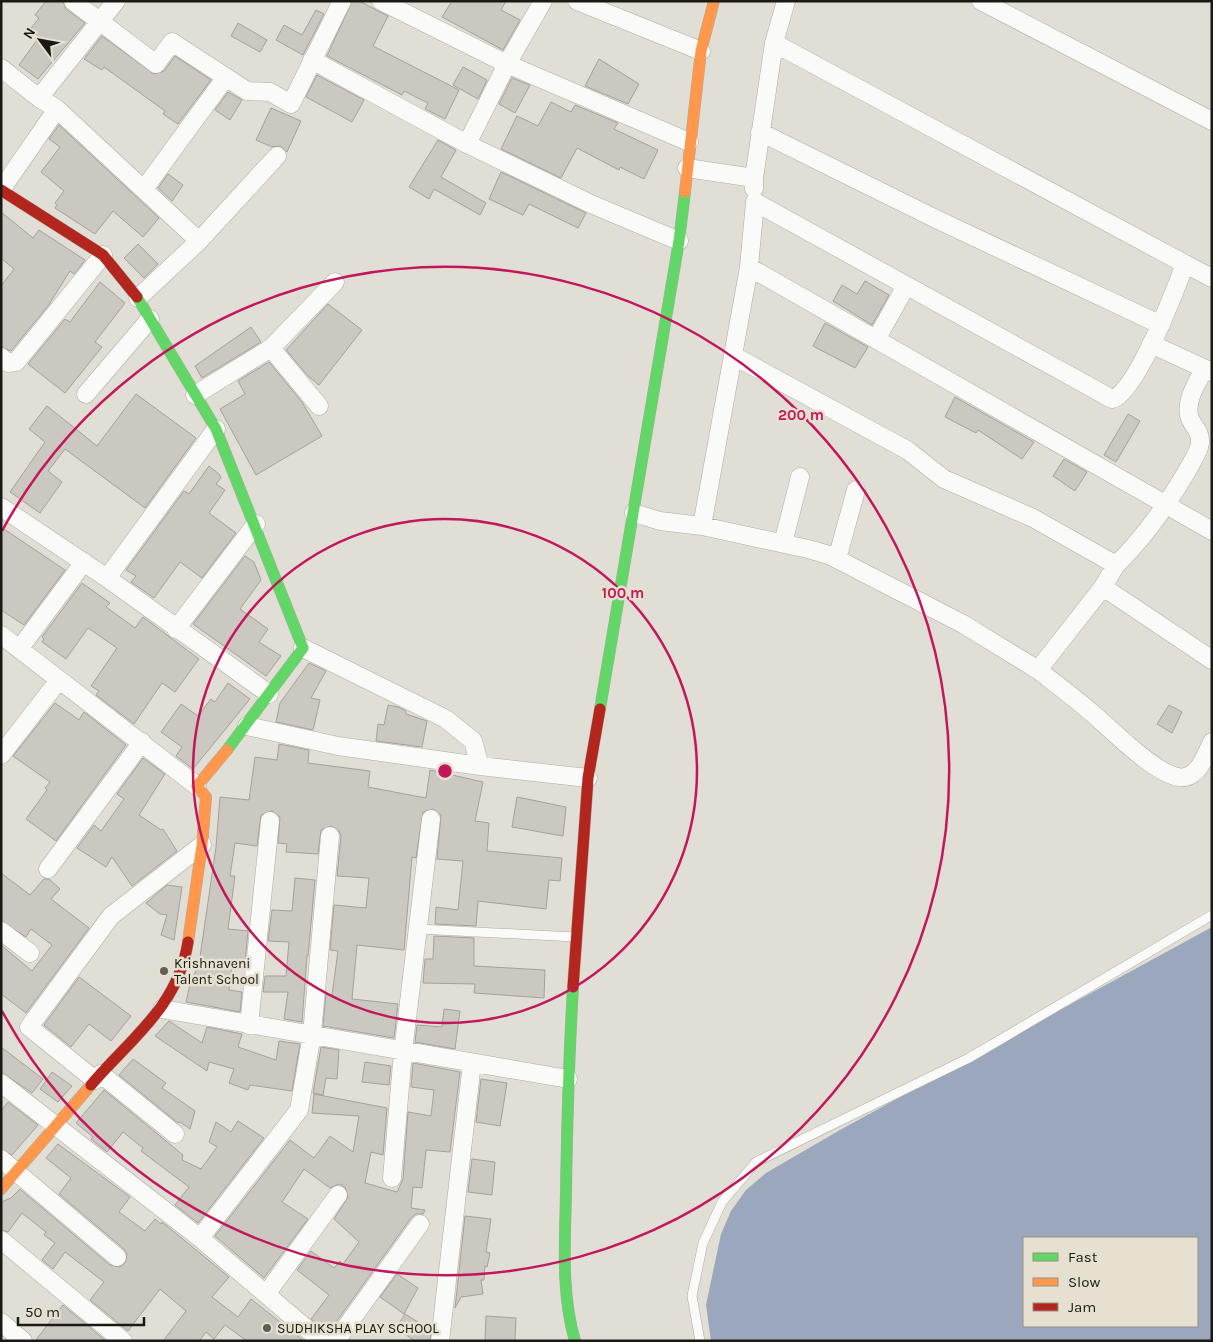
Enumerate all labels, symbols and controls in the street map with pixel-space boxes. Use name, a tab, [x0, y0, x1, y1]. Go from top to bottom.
north arrow	[15, 15, 65, 65]
text: N	[20, 25, 39, 42]
text: 200 m	[778, 406, 824, 424]
text: 100 m	[602, 584, 644, 602]
centre of rings	[436, 762, 454, 780]
place label: Krishnaveni Talent School	[174, 955, 259, 988]
marker: Krishnaveni Talent School	[158, 965, 170, 977]
legend	[1023, 1237, 1198, 1327]
text: Fast	[1068, 1248, 1098, 1266]
text: Slow	[1068, 1273, 1100, 1291]
scale bar	[18, 1294, 144, 1326]
text: Jam	[1068, 1298, 1096, 1316]
text: 50 m	[25, 1303, 60, 1321]
place label: SUDHIKSHA PLAY SCHOOL	[277, 1320, 439, 1337]
marker: SUDHIKSHA PLAY SCHOOL	[261, 1322, 273, 1334]

